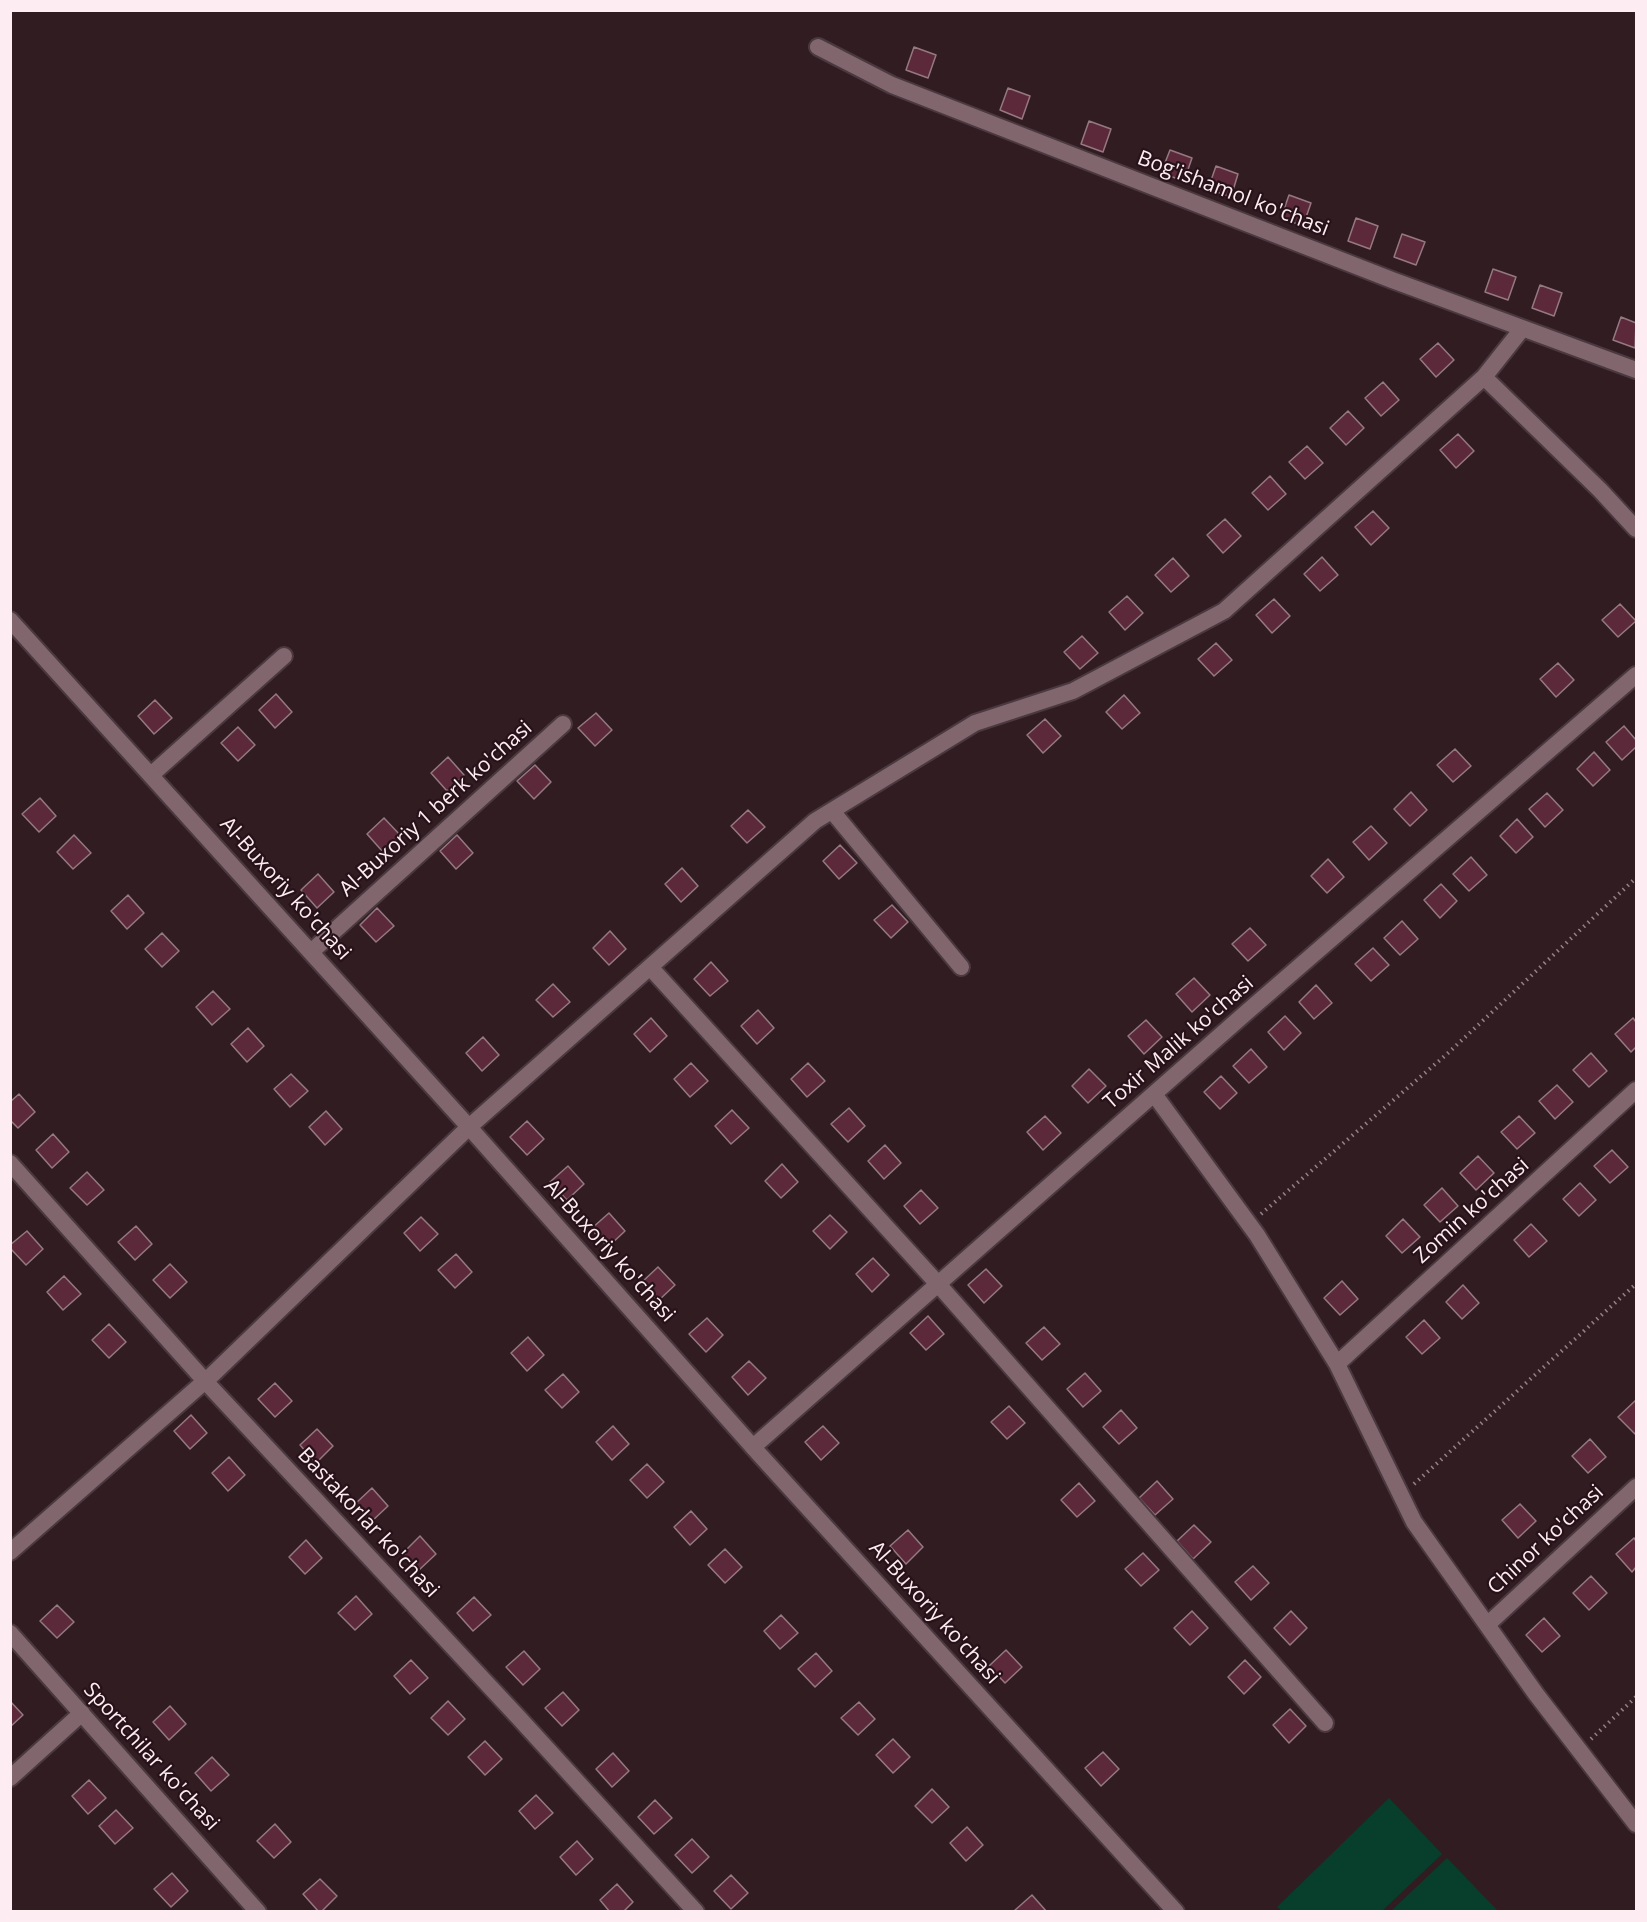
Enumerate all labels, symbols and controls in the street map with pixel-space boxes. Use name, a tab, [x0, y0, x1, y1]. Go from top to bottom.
street label: Bog'ishamol ko'chasi	[1134, 146, 1332, 242]
street label: Al-Buxoriy 1 berk ko'chasi	[334, 716, 538, 902]
street label: Al-Buxoriy ko'chasi	[214, 812, 356, 966]
street label: Toxir Malik ko'chasi	[1099, 971, 1259, 1115]
street label: Zomin ko'chasi	[1409, 1153, 1535, 1269]
street label: Al-Buxoriy ko'chasi	[538, 1174, 680, 1328]
street label: Bastakorlar ko'chasi	[292, 1443, 444, 1603]
street label: Chinor ko'chasi	[1483, 1480, 1609, 1600]
street label: Al-Buxoriy ko'chasi	[863, 1536, 1005, 1690]
street label: Sportchilar ko'chasi	[78, 1678, 224, 1836]

